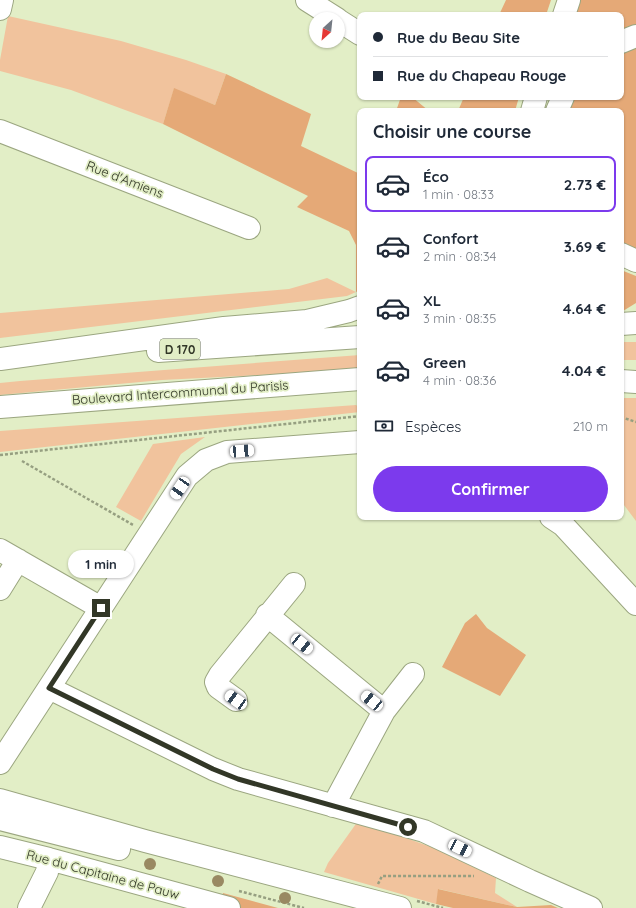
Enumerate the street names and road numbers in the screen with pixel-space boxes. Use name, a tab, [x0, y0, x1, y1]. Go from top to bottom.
street label: Rue d'Amiens	[84, 157, 166, 201]
road number: D 170	[160, 339, 200, 359]
street label: Boulevard Intercommunal du Parisis	[71, 376, 289, 408]
street label: Rue du Capitaine de Pauw	[25, 846, 181, 902]

